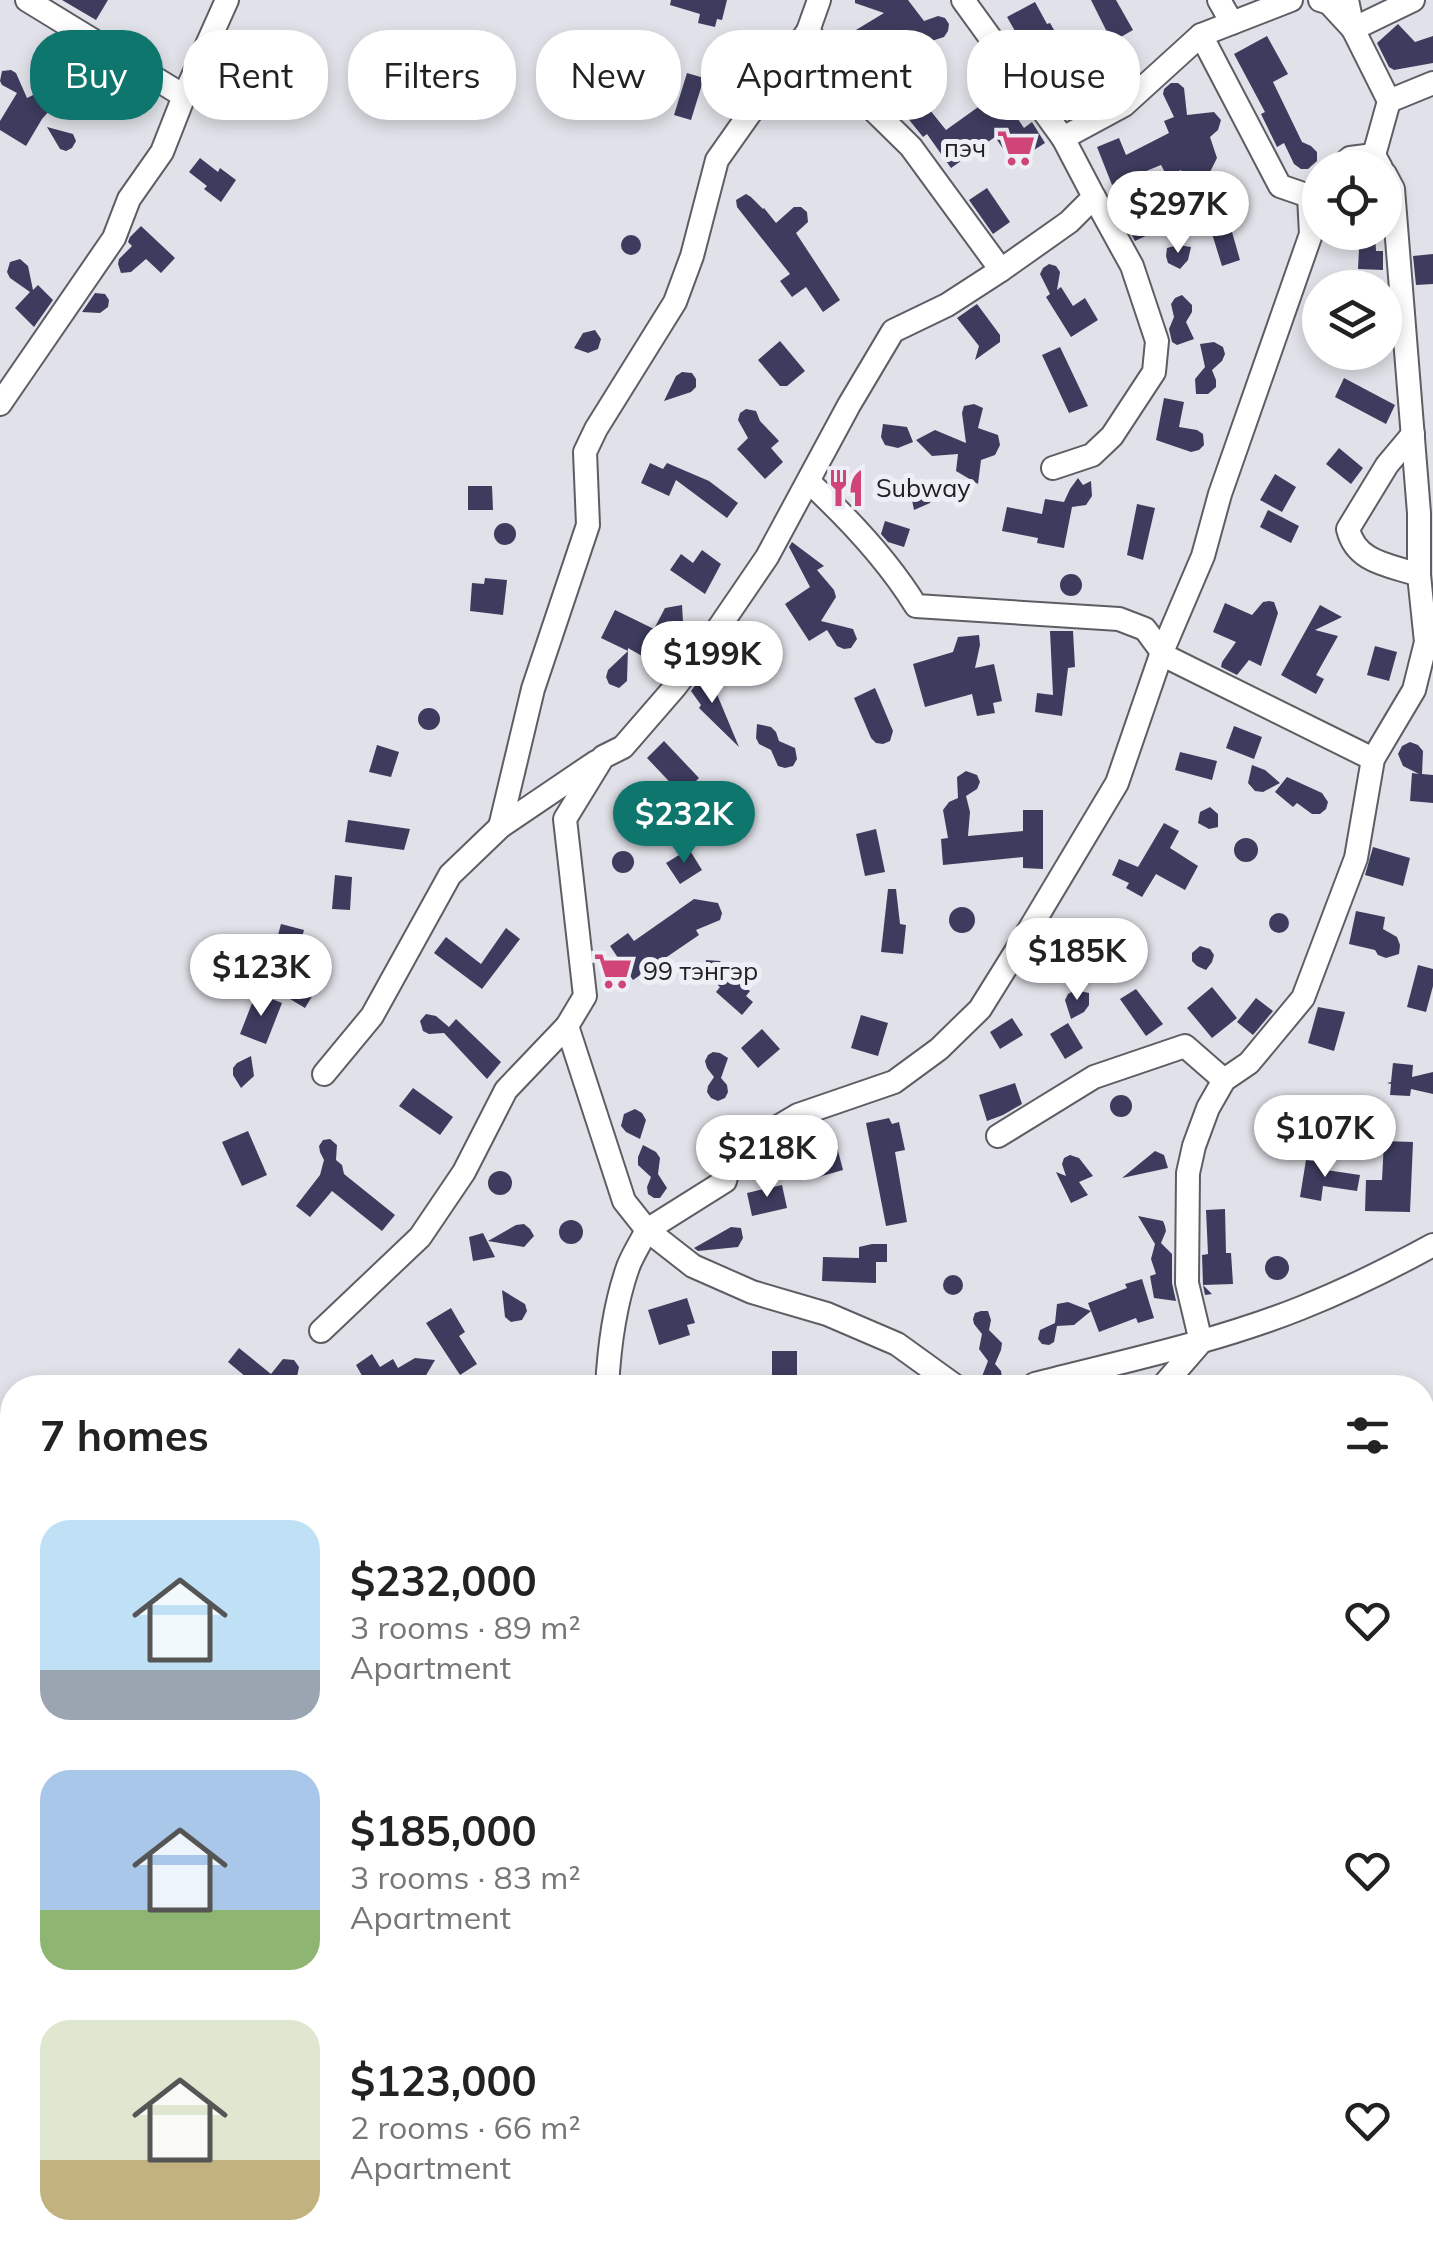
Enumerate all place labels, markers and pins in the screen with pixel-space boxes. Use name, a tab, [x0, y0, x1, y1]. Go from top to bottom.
supermarket icon: пэч	[995, 127, 1037, 169]
place label: пэч	[944, 132, 986, 163]
pin: $297K	[1108, 171, 1248, 256]
restaurant icon: Subway	[825, 467, 867, 509]
place label: Subway	[876, 472, 970, 503]
pin: $199K	[642, 621, 782, 706]
pin: $232K	[614, 781, 754, 866]
pin: $185K	[1007, 918, 1147, 1003]
pin: $123K	[191, 934, 331, 1019]
supermarket icon: 99 тэнгэр	[592, 950, 634, 992]
place label: 99 тэнгэр	[643, 955, 758, 986]
pin: $107K	[1255, 1095, 1395, 1180]
pin: $218K	[697, 1115, 837, 1200]

